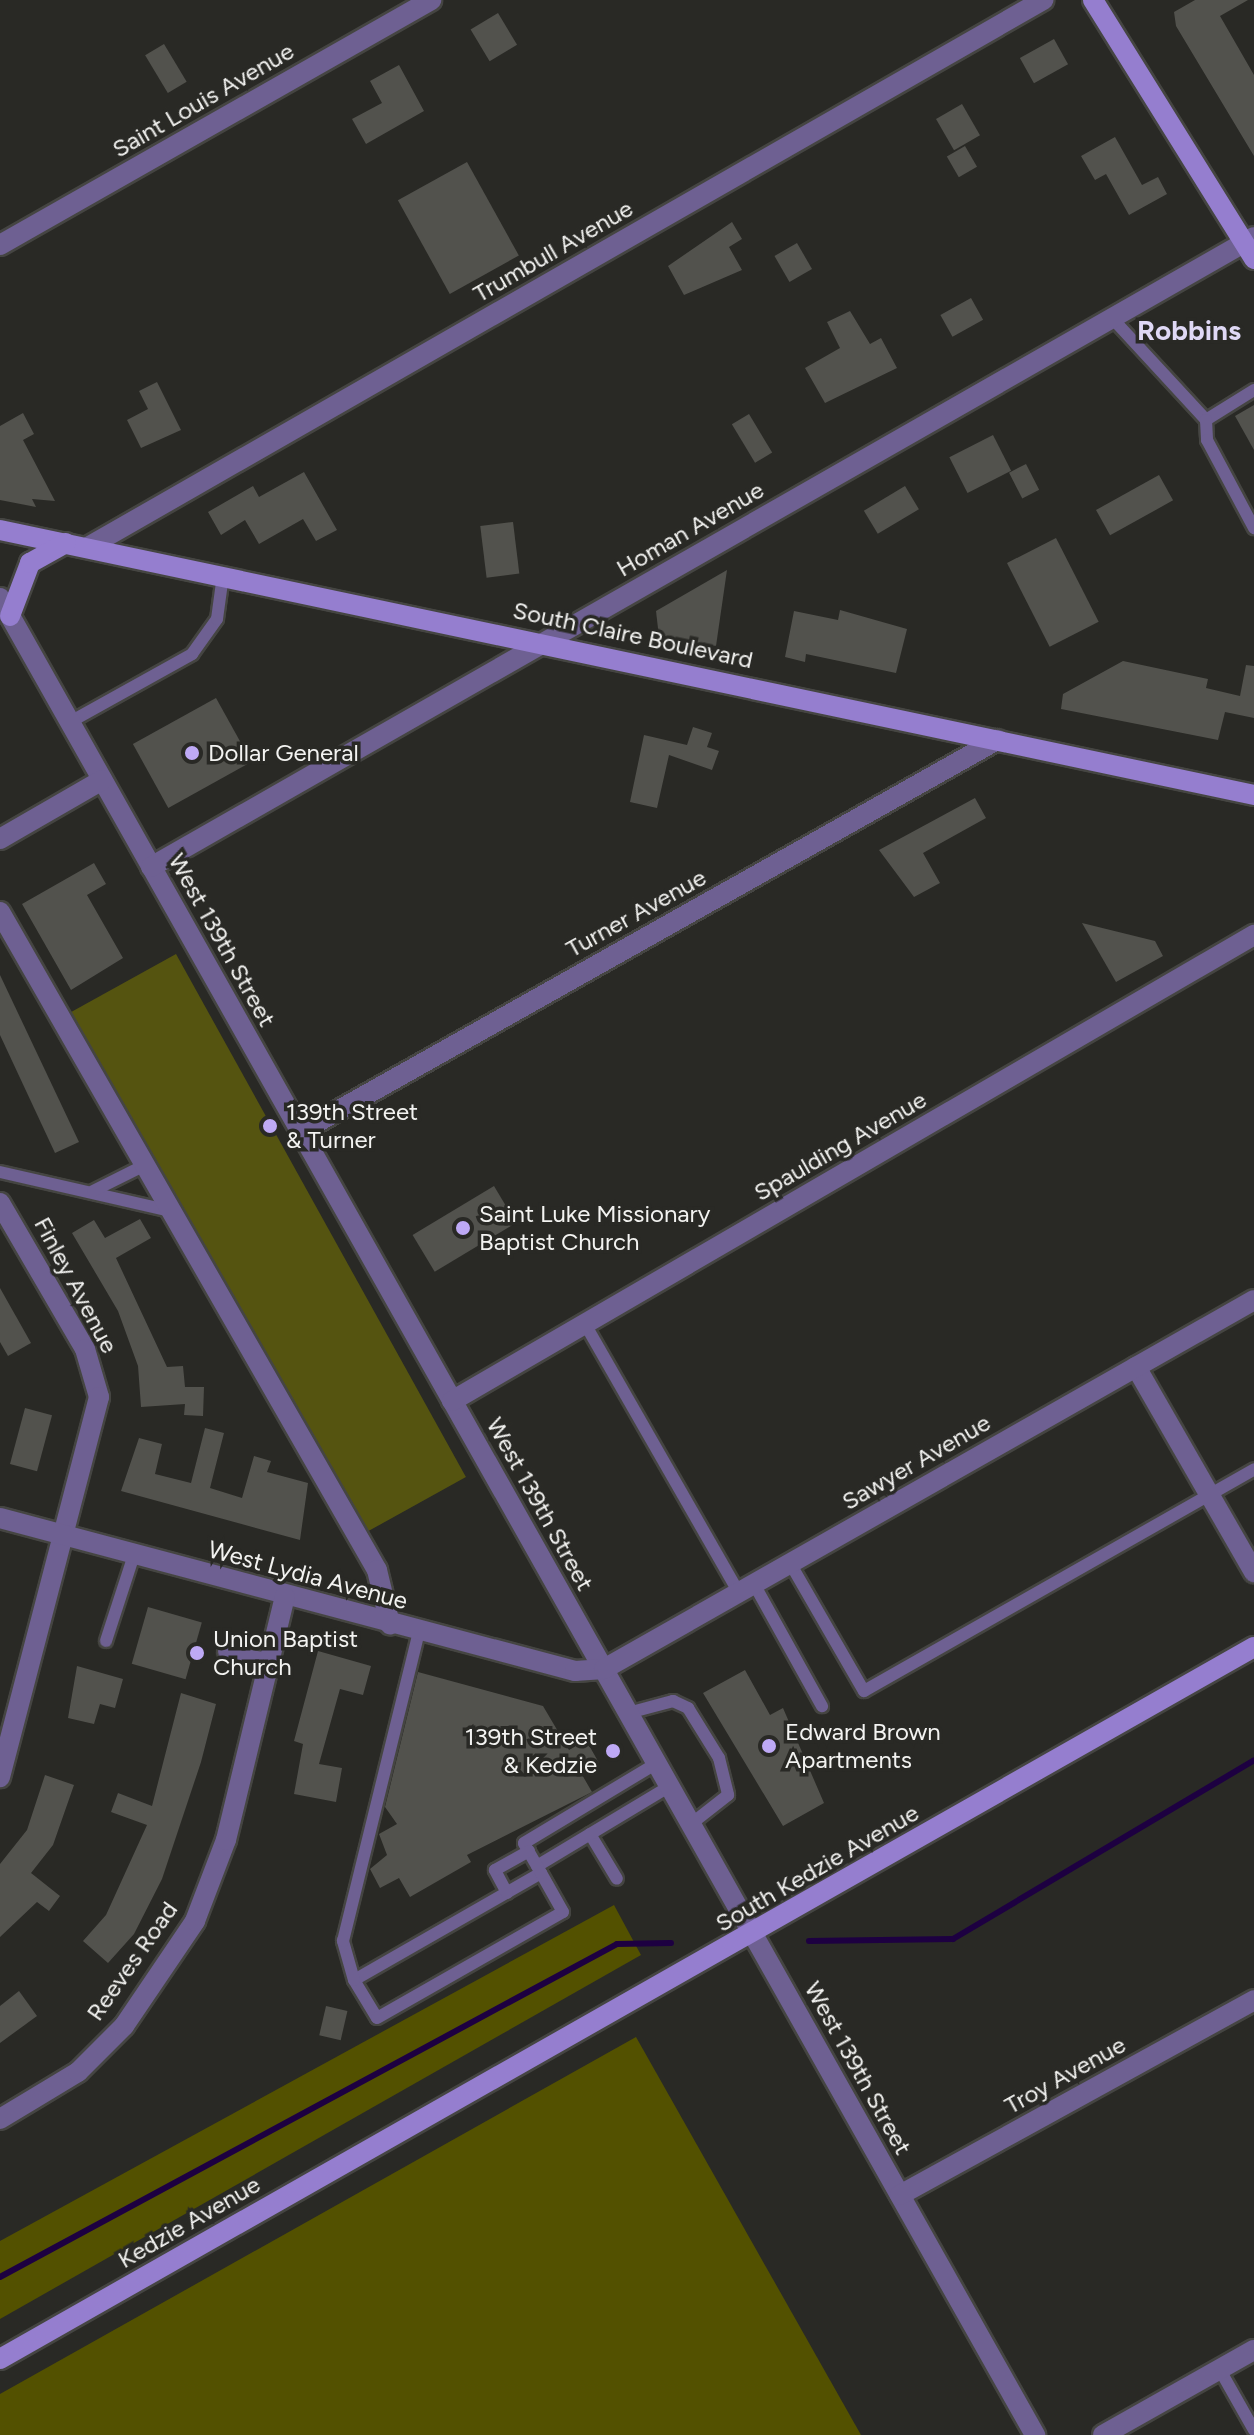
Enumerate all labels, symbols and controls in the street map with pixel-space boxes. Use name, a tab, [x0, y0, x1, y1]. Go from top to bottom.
street label: Saint Louis Avenue	[107, 36, 299, 164]
street label: Trumbull Avenue	[468, 194, 638, 308]
district label: Robbins	[1137, 313, 1241, 347]
street label: Homan Avenue	[611, 475, 769, 583]
street label: South Claire Boulevard	[510, 595, 756, 675]
place label: Dollar General	[208, 739, 359, 767]
marker: Dollar General	[183, 744, 201, 762]
street label: West 139th Street	[163, 848, 281, 1032]
street label: Turner Avenue	[561, 863, 711, 963]
street label: Spaulding Avenue	[749, 1085, 931, 1207]
place label: 139th Street & Turner	[286, 1098, 418, 1154]
marker: 139th Street & Turner	[261, 1117, 279, 1135]
place label: Saint Luke Missionary Baptist Church	[479, 1200, 710, 1256]
street label: Finley Avenue	[28, 1212, 124, 1358]
marker: Saint Luke Missionary Baptist Church	[454, 1219, 472, 1237]
street label: Sawyer Avenue	[837, 1408, 995, 1516]
street label: West 139th Street	[481, 1412, 599, 1596]
street label: West Lydia Avenue	[205, 1535, 411, 1615]
place label: Union Baptist Church	[213, 1625, 358, 1681]
marker: Union Baptist Church	[188, 1644, 206, 1662]
place label: Edward Brown Apartments	[785, 1718, 941, 1774]
place label: 139th Street & Kedzie	[465, 1723, 597, 1779]
marker: Edward Brown Apartments	[760, 1737, 778, 1755]
marker: 139th Street & Kedzie	[604, 1742, 622, 1760]
street label: South Kedzie Avenue	[710, 1798, 924, 1938]
street label: Reeves Road	[80, 1896, 184, 2026]
street label: West 139th Street	[799, 1976, 917, 2160]
street label: Troy Avenue	[1000, 2030, 1130, 2120]
street label: Kedzie Avenue	[113, 2170, 265, 2274]

